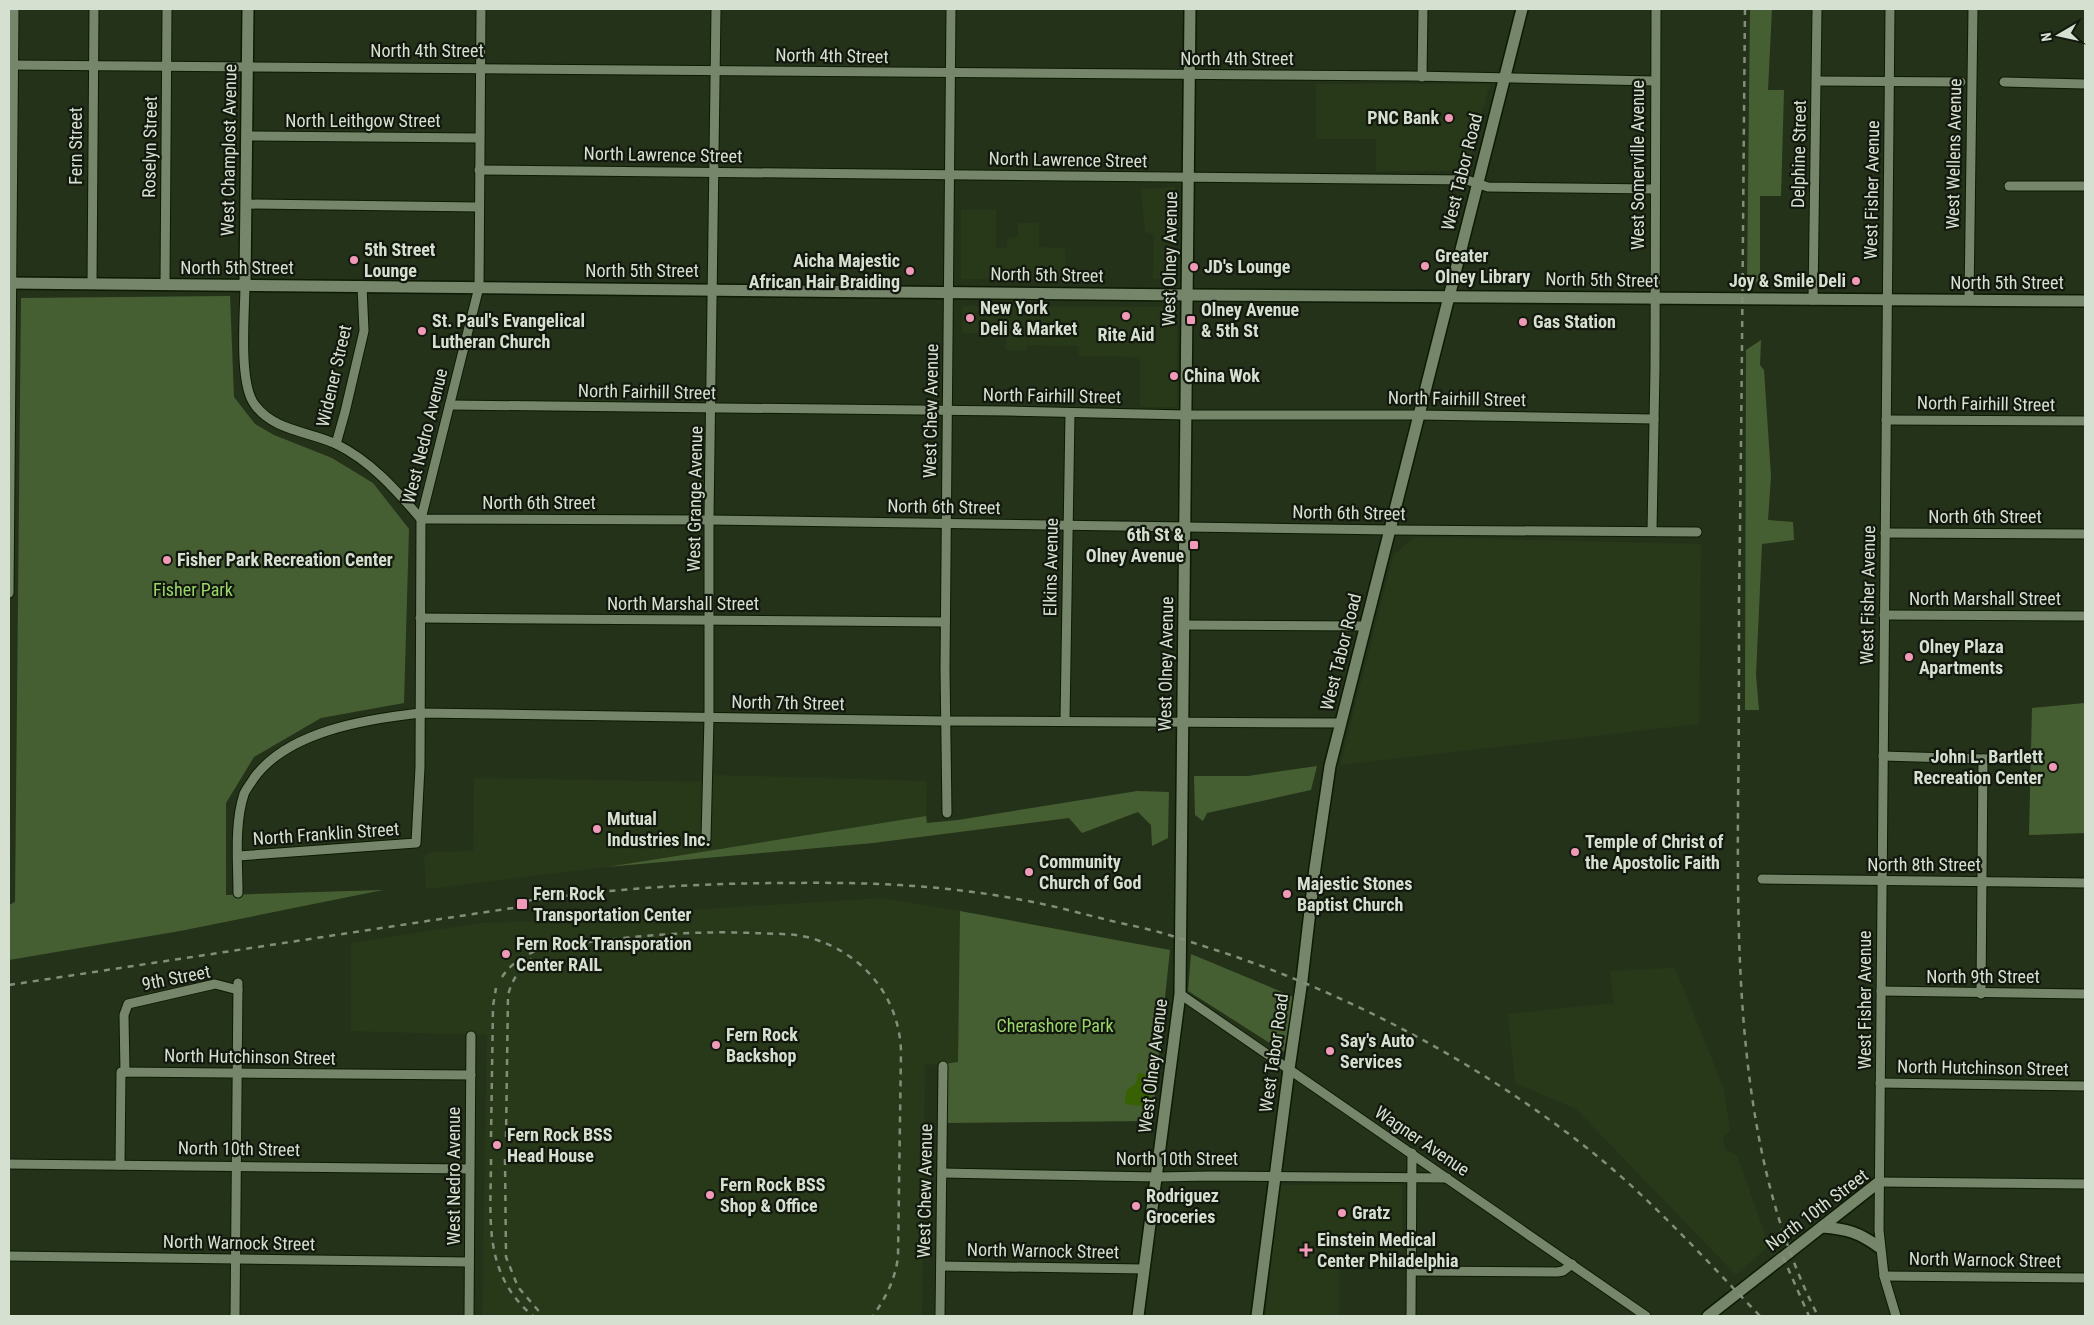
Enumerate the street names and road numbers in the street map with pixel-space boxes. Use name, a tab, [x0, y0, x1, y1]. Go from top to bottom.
street label: North 4th Street	[370, 40, 484, 61]
street label: North 4th Street	[775, 44, 889, 67]
street label: North 4th Street	[1180, 48, 1294, 69]
street label: West Champlost Avenue	[216, 64, 241, 236]
street label: West Wellens Avenue	[1942, 78, 1965, 230]
street label: West Somerville Avenue	[1627, 80, 1648, 250]
street label: Roselyn Street	[138, 96, 161, 198]
street label: Delphine Street	[1787, 100, 1810, 208]
street label: Fern Street	[65, 107, 86, 185]
street label: North Leithgow Street	[285, 110, 441, 131]
street label: West Tabor Road	[1437, 111, 1486, 233]
street label: West Fisher Avenue	[1860, 120, 1883, 260]
street label: North Lawrence Street	[583, 143, 743, 166]
street label: North Lawrence Street	[988, 148, 1148, 171]
street label: West Olney Avenue	[1158, 191, 1181, 327]
street label: North 5th Street	[180, 257, 294, 278]
street label: North 5th Street	[585, 260, 699, 281]
street label: North 5th Street	[990, 263, 1104, 286]
street label: North 5th Street	[1545, 268, 1659, 291]
street label: North 5th Street	[1950, 272, 2064, 293]
street label: Widener Street	[312, 323, 355, 429]
street label: West Chew Avenue	[919, 344, 942, 478]
street label: West Nedro Avenue	[398, 366, 451, 506]
street label: North Fairhill Street	[578, 380, 716, 403]
street label: North Fairhill Street	[983, 384, 1121, 407]
street label: North Fairhill Street	[1388, 387, 1526, 410]
street label: North Fairhill Street	[1917, 392, 2055, 415]
street label: West Grange Avenue	[683, 426, 706, 572]
street label: North 6th Street	[482, 492, 596, 513]
street label: North 6th Street	[887, 495, 1001, 518]
street label: North 6th Street	[1292, 501, 1406, 524]
street label: North 6th Street	[1928, 506, 2042, 527]
street label: Elkins Avenue	[1039, 518, 1062, 616]
street label: West Fisher Avenue	[1856, 525, 1879, 665]
street label: North Marshall Street	[1909, 588, 2061, 609]
street label: West Tabor Road	[1316, 591, 1365, 713]
street label: North Marshall Street	[607, 593, 759, 614]
street label: West Olney Avenue	[1154, 596, 1177, 732]
street label: North 7th Street	[731, 691, 845, 714]
street label: North Franklin Street	[252, 818, 400, 849]
street label: North 8th Street	[1867, 854, 1981, 875]
street label: West Fisher Avenue	[1854, 930, 1875, 1070]
street label: 9th Street	[140, 961, 212, 994]
street label: North 9th Street	[1926, 966, 2040, 987]
street label: West Tabor Road	[1255, 992, 1292, 1114]
street label: West Olney Avenue	[1134, 998, 1171, 1134]
street label: North Hutchinson Street	[164, 1045, 336, 1068]
street label: North Hutchinson Street	[1897, 1056, 2069, 1079]
street label: Wagner Avenue	[1371, 1101, 1474, 1180]
street label: West Nedro Avenue	[443, 1107, 464, 1245]
street label: West Chew Avenue	[913, 1124, 936, 1258]
street label: North 10th Street	[178, 1137, 300, 1160]
street label: North 10th Street	[1116, 1148, 1238, 1169]
street label: North 10th Street	[1762, 1164, 1872, 1255]
street label: North Warnock Street	[163, 1231, 315, 1254]
street label: North Warnock Street	[967, 1239, 1119, 1262]
street label: North Warnock Street	[1909, 1248, 2061, 1271]

